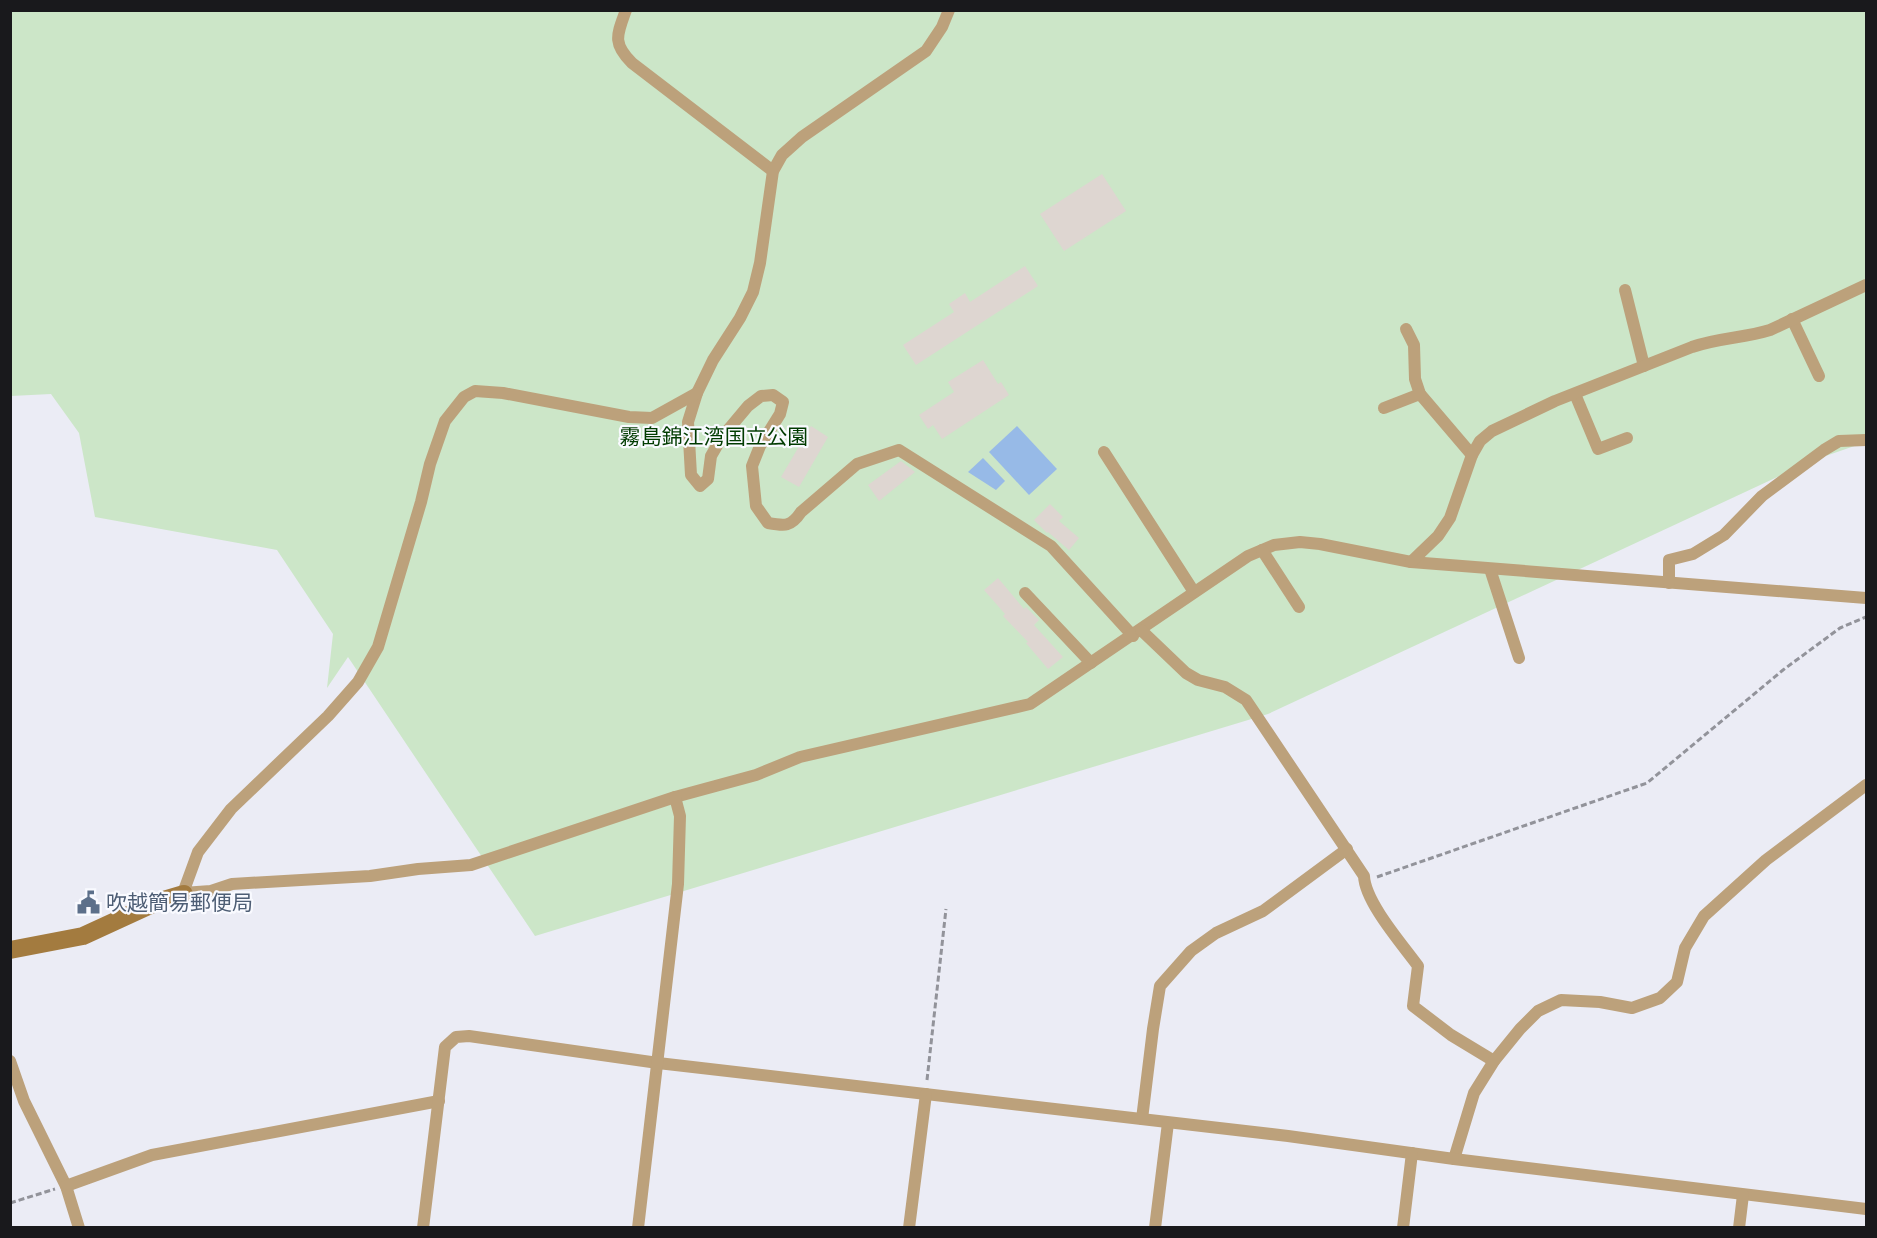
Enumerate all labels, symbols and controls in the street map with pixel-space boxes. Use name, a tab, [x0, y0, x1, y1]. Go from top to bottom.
park label: 霧島錦江湾国立公園	[620, 424, 809, 450]
public building icon: 吹越簡易郵便局	[75, 890, 101, 916]
place label: 吹越簡易郵便局	[106, 890, 253, 916]

